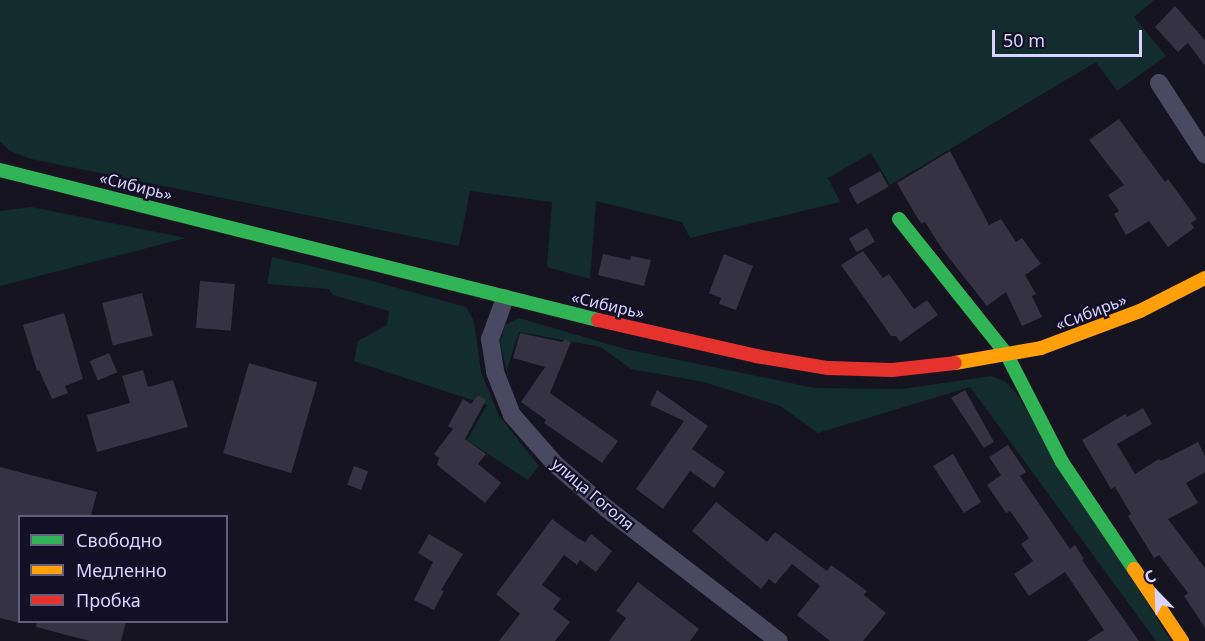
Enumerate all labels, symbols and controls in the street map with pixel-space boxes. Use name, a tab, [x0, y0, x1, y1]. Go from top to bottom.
scale bar	[995, 18, 1145, 56]
text: 50 m	[1003, 28, 1045, 52]
street label: «Сибирь»	[98, 168, 174, 204]
street label: «Сибирь»	[570, 287, 646, 323]
street label: «Сибирь»	[1053, 290, 1129, 334]
street label: улица Гоголя	[548, 454, 638, 534]
legend	[18, 515, 228, 623]
text: Свободно	[76, 528, 162, 552]
text: Медленно	[76, 558, 167, 582]
north arrow	[1127, 563, 1187, 623]
text: С	[1141, 564, 1159, 589]
text: Пробка	[76, 588, 141, 612]

